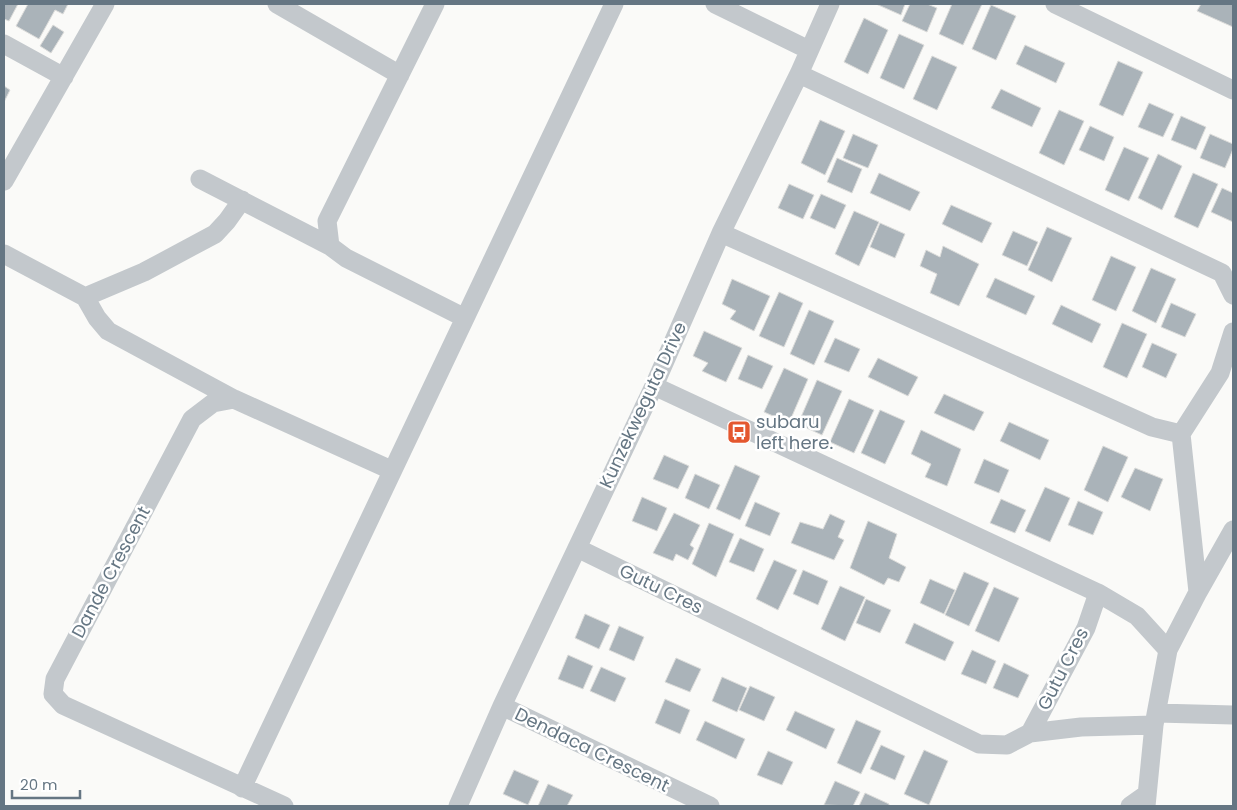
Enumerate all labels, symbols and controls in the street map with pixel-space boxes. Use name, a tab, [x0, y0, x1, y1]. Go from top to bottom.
street label: Kunzekweguta Drive	[593, 318, 692, 492]
place label: subaru left here.	[756, 409, 833, 455]
bus stop icon: subaru left here.	[726, 419, 752, 445]
street label: Dande Crescent	[65, 501, 156, 642]
street label: Gutu Cres	[615, 558, 707, 619]
street label: Gutu Cres	[1031, 623, 1094, 714]
street label: Dendaca Crescent	[511, 701, 674, 798]
scale bar	[12, 768, 80, 800]
text: 20 m	[20, 774, 58, 795]

